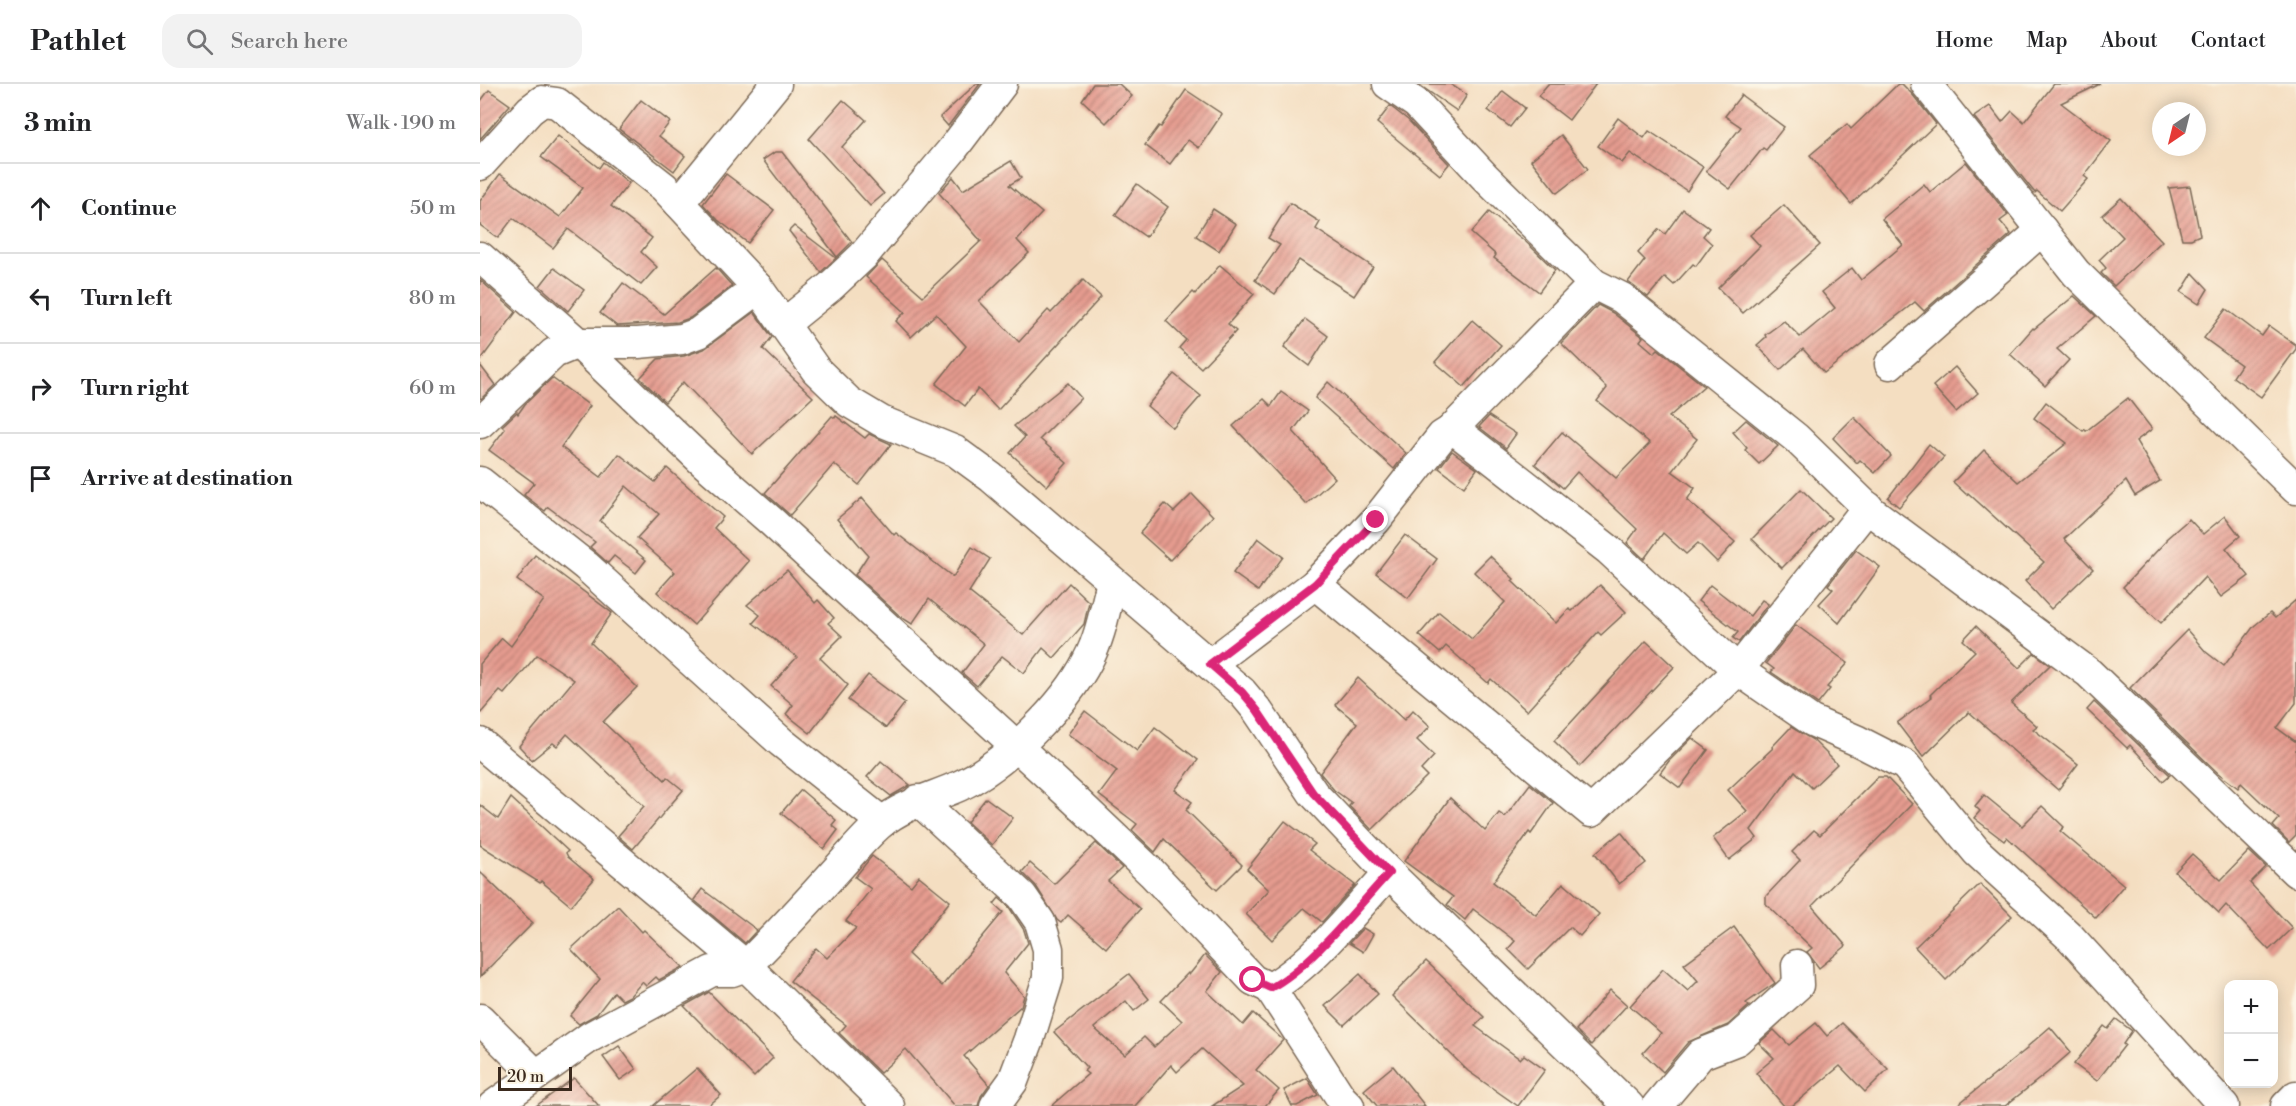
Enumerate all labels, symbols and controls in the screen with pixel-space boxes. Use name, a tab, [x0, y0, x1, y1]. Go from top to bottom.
search box	[162, 14, 582, 68]
text: Pathlet	[30, 24, 126, 59]
icon: search	[183, 25, 216, 58]
text: Search here	[231, 28, 348, 55]
text: Home	[1936, 28, 1993, 54]
text: Map	[2026, 28, 2068, 54]
text: About	[2101, 28, 2158, 54]
text: Contact	[2191, 28, 2266, 54]
north arrow	[2152, 102, 2206, 156]
text: 3 min	[24, 107, 92, 139]
text: Walk · 190 m	[346, 111, 456, 136]
icon: ahead	[24, 192, 57, 225]
text: Continue	[81, 195, 177, 222]
text: 50 m	[410, 196, 456, 221]
icon: left	[24, 282, 57, 315]
text: Turn left	[81, 285, 172, 312]
text: 80 m	[409, 286, 456, 311]
icon: right	[24, 372, 57, 405]
text: Turn right	[81, 375, 189, 402]
text: 60 m	[409, 376, 456, 401]
icon: arrive	[24, 462, 57, 495]
text: Arrive at destination	[81, 465, 293, 492]
route end	[1362, 506, 1388, 532]
route start	[1239, 966, 1265, 992]
map controls	[2224, 980, 2278, 1088]
button: +	[2224, 980, 2278, 1034]
button: −	[2224, 1034, 2278, 1088]
scale bar	[498, 1064, 572, 1092]
text: 20 m	[507, 1067, 544, 1087]

